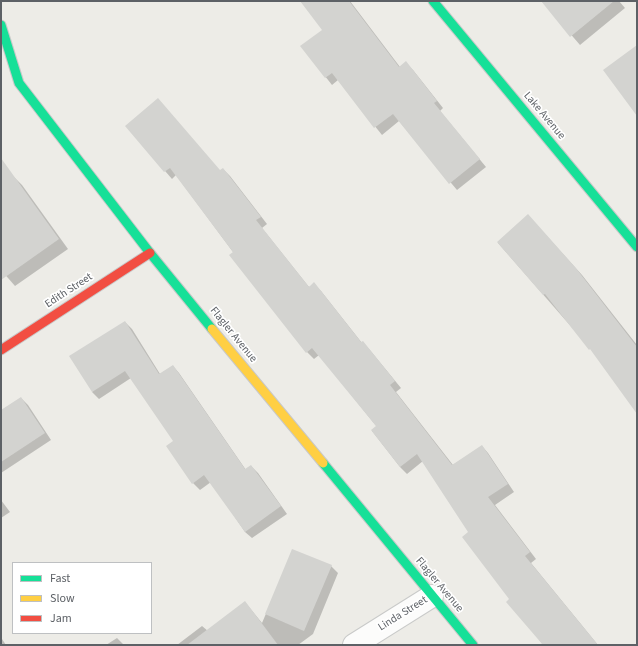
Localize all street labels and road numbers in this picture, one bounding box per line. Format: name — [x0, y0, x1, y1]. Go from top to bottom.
street label: Lake Avenue — [520, 90, 568, 142]
street label: Edith Street — [43, 271, 95, 311]
street label: Flagler Avenue — [207, 305, 259, 365]
street label: Flagler Avenue — [412, 555, 466, 615]
street label: Linda Street — [376, 594, 430, 634]

